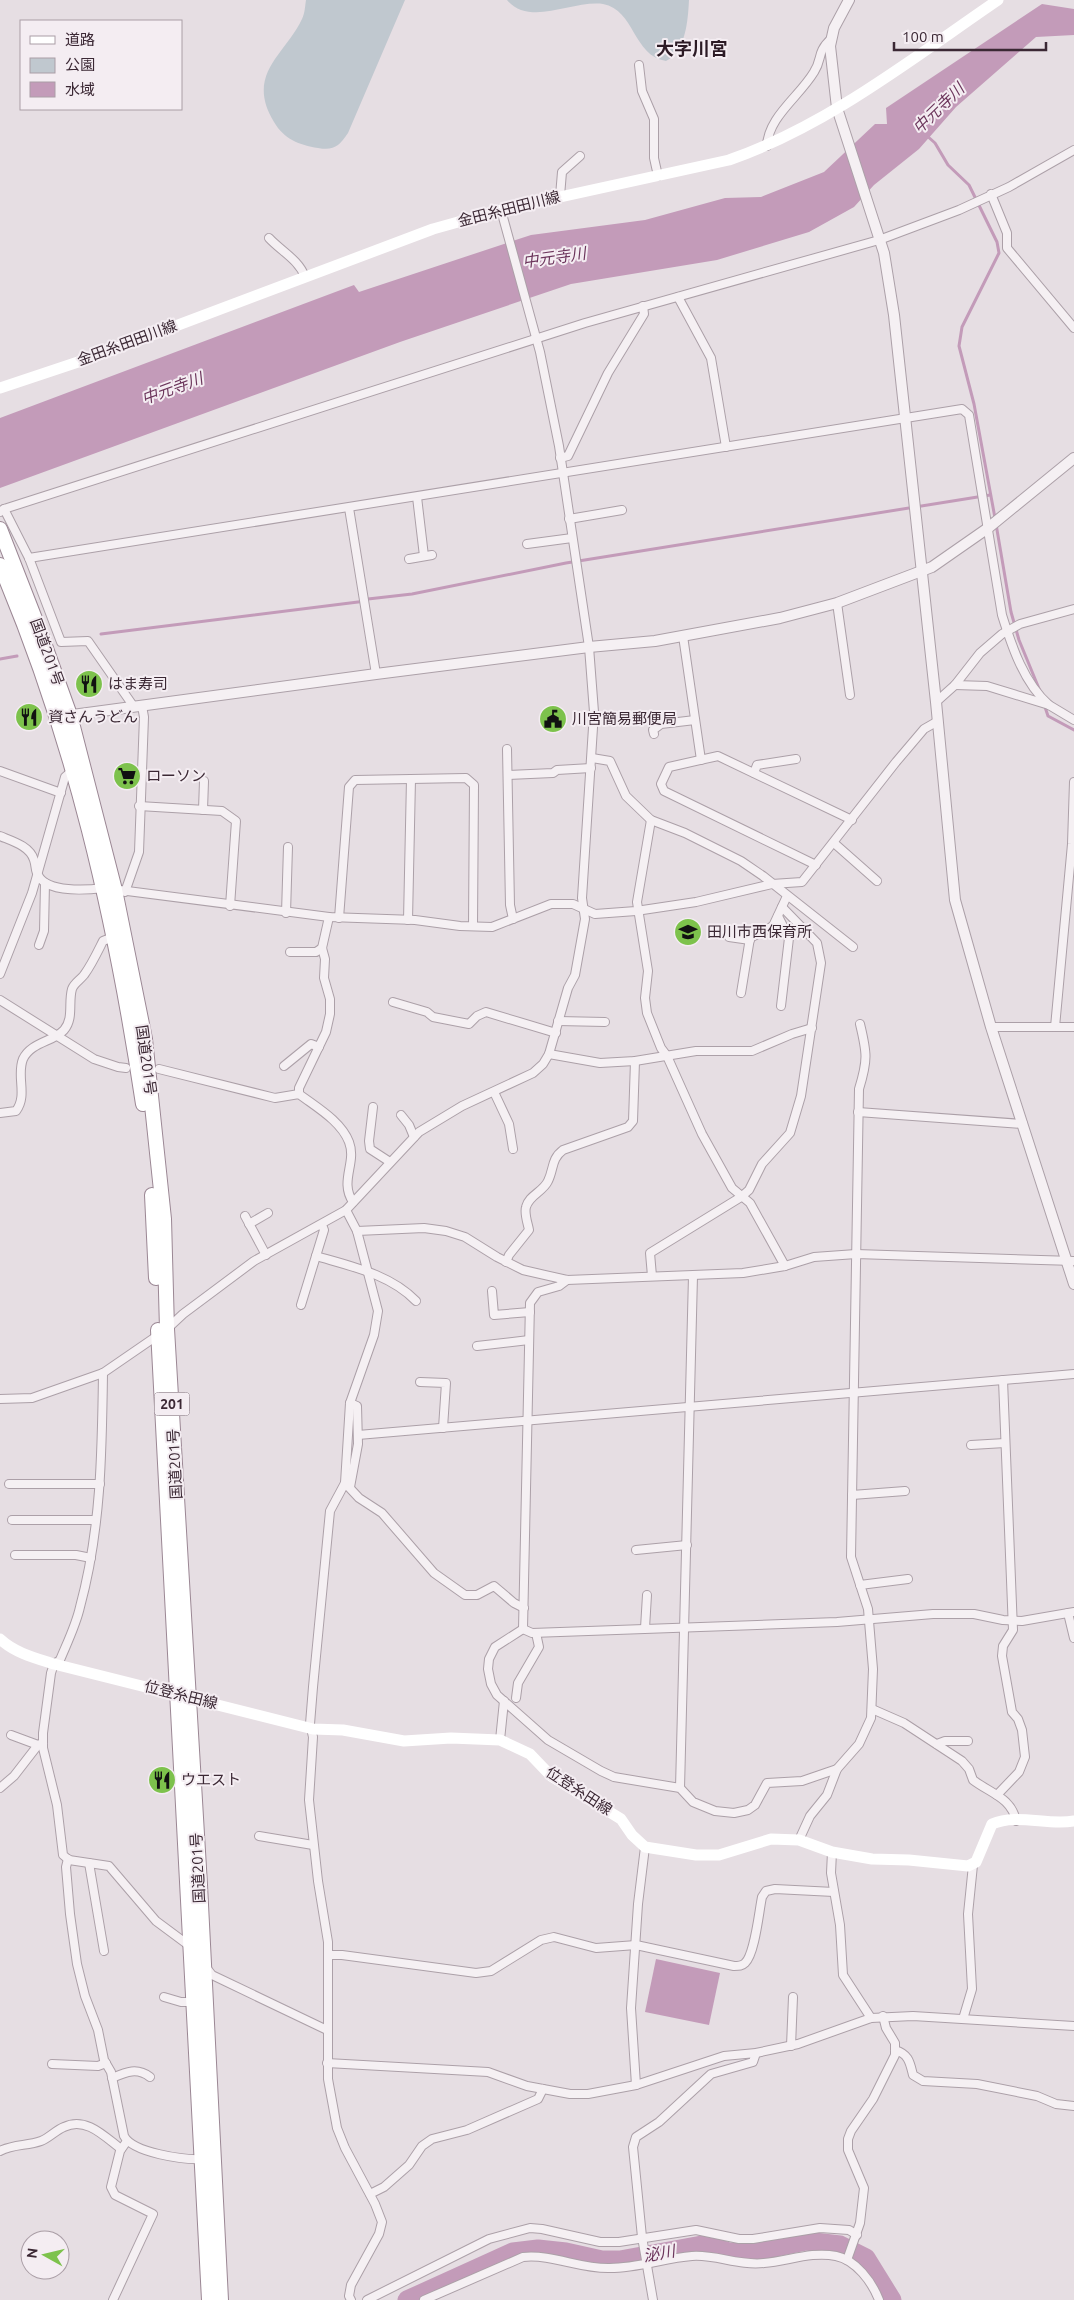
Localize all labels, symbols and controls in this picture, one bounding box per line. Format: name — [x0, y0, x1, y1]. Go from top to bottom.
legend — [20, 20, 182, 110]
scale bar — [894, 20, 1046, 52]
text: 100 m — [902, 28, 944, 45]
text: 道路 — [65, 31, 95, 48]
district label: 大字川宮 — [656, 38, 728, 58]
text: 公園 — [65, 56, 95, 73]
water label: 中元寺川 — [909, 78, 969, 137]
text: 水域 — [65, 81, 95, 98]
street label: 金田糸田田川線 — [456, 188, 562, 229]
water label: 中元寺川 — [521, 243, 589, 270]
street label: 金田糸田田川線 — [75, 317, 179, 368]
water label: 中元寺川 — [139, 368, 207, 407]
street label: 国道201号 — [27, 616, 67, 688]
restaurant icon: はま寿司 — [74, 669, 104, 699]
place label: はま寿司 — [108, 675, 168, 692]
restaurant icon: 資さんうどん — [14, 702, 44, 732]
public building icon: 川宮簡易郵便局 — [538, 704, 568, 734]
place label: 資さんうどん — [48, 708, 138, 725]
place label: 川宮簡易郵便局 — [572, 710, 677, 727]
supermarket icon: ローソン — [112, 761, 142, 791]
place label: ローソン — [146, 767, 206, 784]
school or university icon: 田川市西保育所 — [673, 917, 703, 947]
place label: 田川市西保育所 — [707, 923, 812, 940]
street label: 国道201号 — [133, 1024, 160, 1096]
road number: 201 — [154, 1392, 190, 1416]
street label: 国道201号 — [164, 1428, 185, 1500]
street label: 位登糸田線 — [143, 1677, 220, 1712]
street label: 位登糸田線 — [543, 1763, 615, 1818]
restaurant icon: ウエスト — [147, 1765, 177, 1795]
place label: ウエスト — [181, 1771, 241, 1788]
street label: 国道201号 — [187, 1832, 208, 1904]
north arrow — [20, 2230, 70, 2280]
water label: 泌川 — [642, 2241, 678, 2265]
text: N — [23, 2247, 41, 2259]

